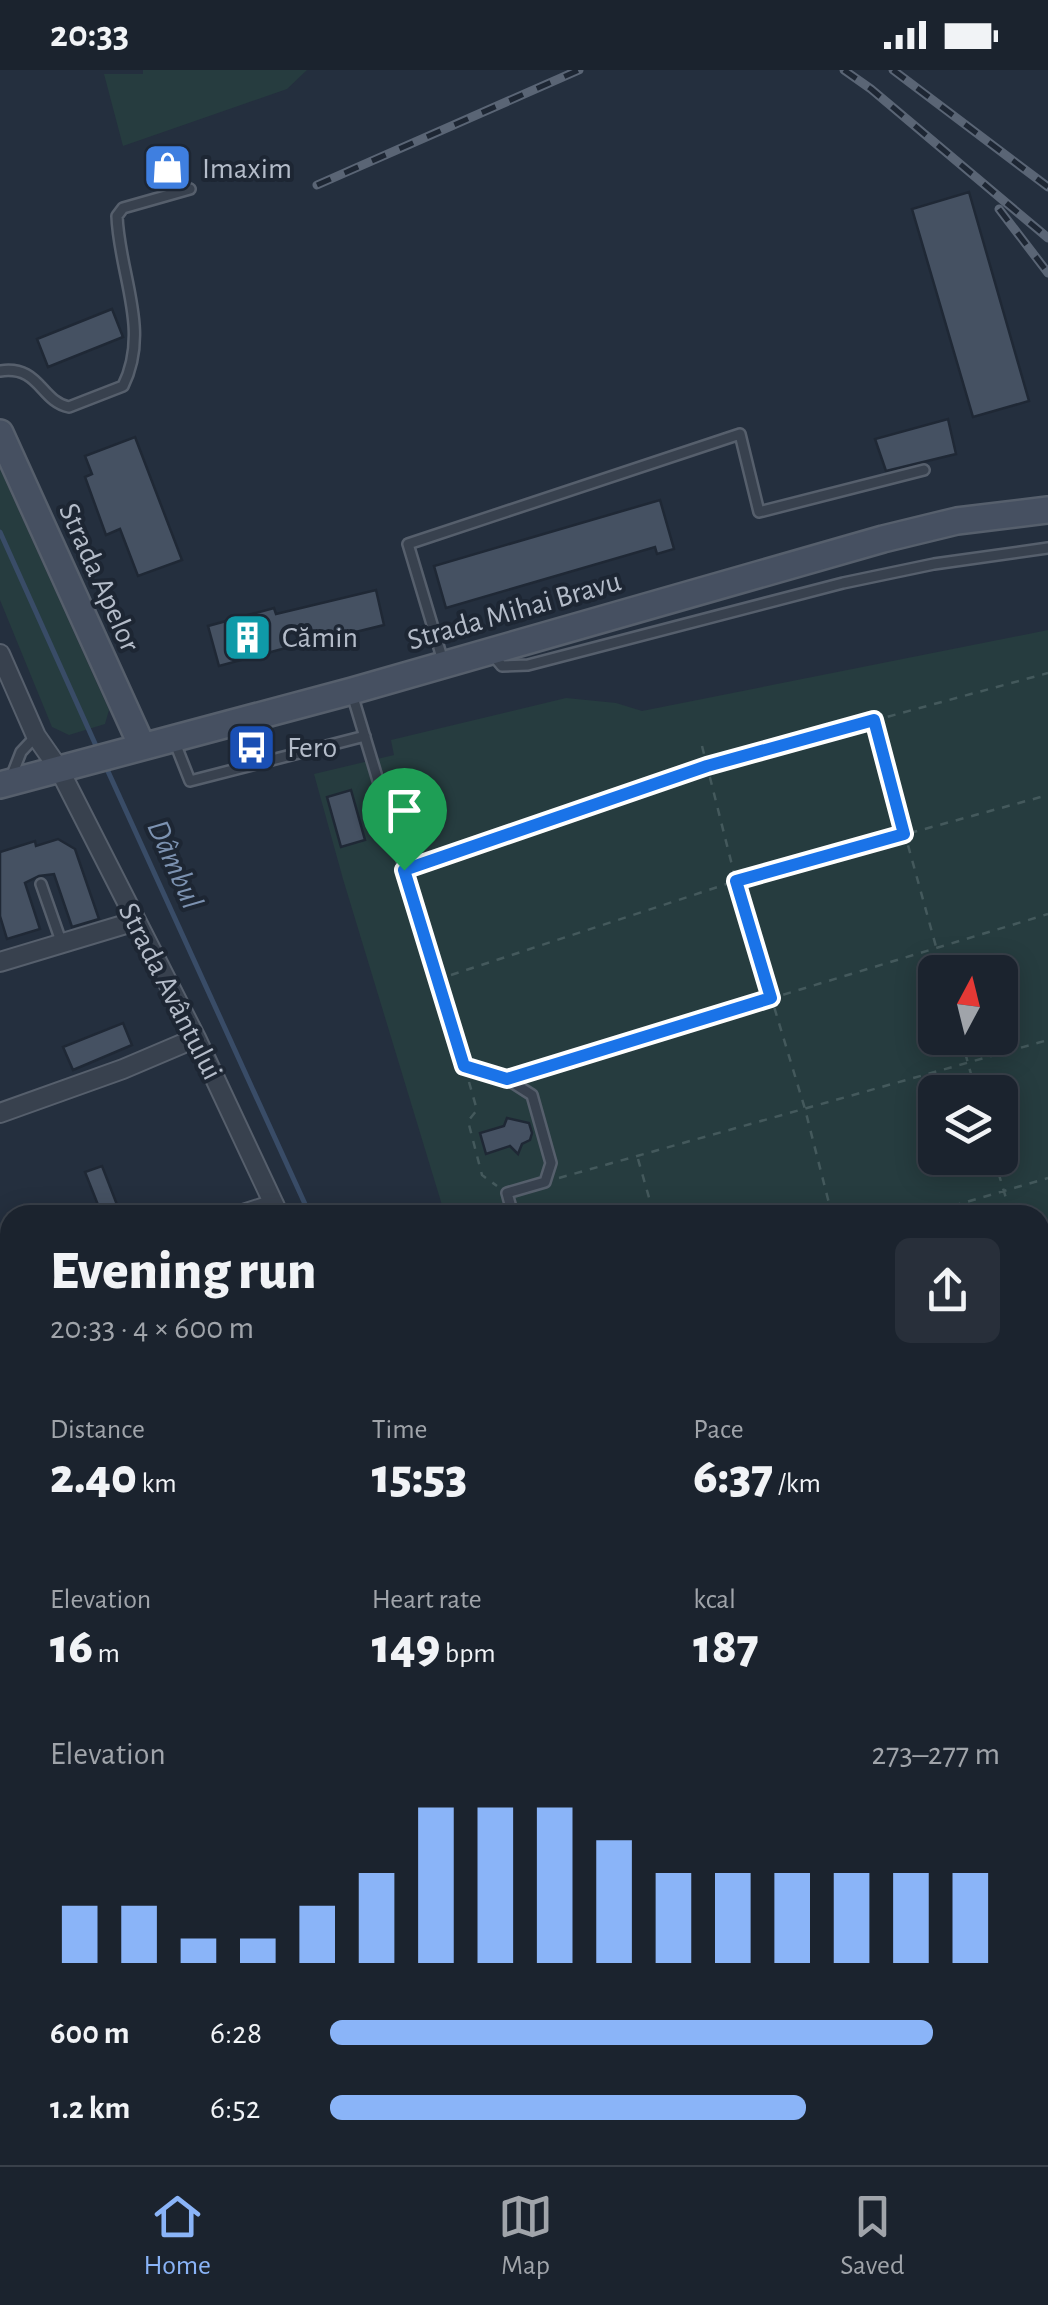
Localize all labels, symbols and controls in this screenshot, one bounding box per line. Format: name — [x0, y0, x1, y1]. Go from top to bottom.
text: 20:33 — [50, 16, 129, 54]
shop icon: Imaxim — [141, 142, 193, 194]
place label: Imaxim — [202, 154, 292, 184]
street label: Strada Apelor — [53, 499, 145, 656]
street label: Strada Mihai Bravu — [404, 566, 624, 656]
building icon: Cămin — [221, 611, 273, 663]
place label: Cămin — [282, 623, 358, 653]
bus stop icon: Fero — [226, 721, 278, 773]
place label: Fero — [287, 733, 337, 763]
pin — [362, 768, 447, 871]
icon: arrive — [377, 783, 432, 838]
water label: Dâmbul — [141, 815, 209, 914]
street label: Strada Avântului — [113, 898, 228, 1085]
north arrow — [918, 955, 1018, 1055]
map controls — [918, 955, 1018, 1175]
button: layers — [918, 1075, 1018, 1175]
button: share — [895, 1238, 1000, 1343]
text: Evening run — [50, 1244, 316, 1299]
text: 20:33 · 4 × 600 m — [50, 1312, 254, 1344]
text: Distance — [50, 1416, 145, 1444]
text: Time — [372, 1416, 427, 1444]
text: Pace — [693, 1416, 744, 1444]
text: 2.40 — [50, 1452, 137, 1502]
text: 15:53 — [372, 1452, 467, 1502]
text: 6:37 — [693, 1452, 773, 1502]
text: km — [137, 1470, 177, 1498]
text: /km — [773, 1470, 821, 1498]
text: Elevation — [50, 1586, 151, 1614]
text: Heart rate — [372, 1586, 482, 1614]
text: kcal — [693, 1586, 736, 1614]
text: 16 — [50, 1622, 93, 1672]
text: 149 — [372, 1622, 440, 1672]
text: 187 — [693, 1622, 759, 1672]
text: m — [93, 1640, 120, 1668]
text: bpm — [440, 1640, 496, 1668]
text: Elevation — [50, 1738, 166, 1770]
text: 273–277 m — [872, 1738, 1000, 1770]
text: 600 m — [50, 2017, 129, 2049]
text: 6:28 — [210, 2017, 262, 2049]
text: 1.2 km — [50, 2092, 130, 2124]
text: 6:52 — [210, 2092, 260, 2124]
tab: Home — [144, 2189, 211, 2283]
tab: Map — [498, 2189, 553, 2283]
tab: Saved — [840, 2189, 904, 2283]

